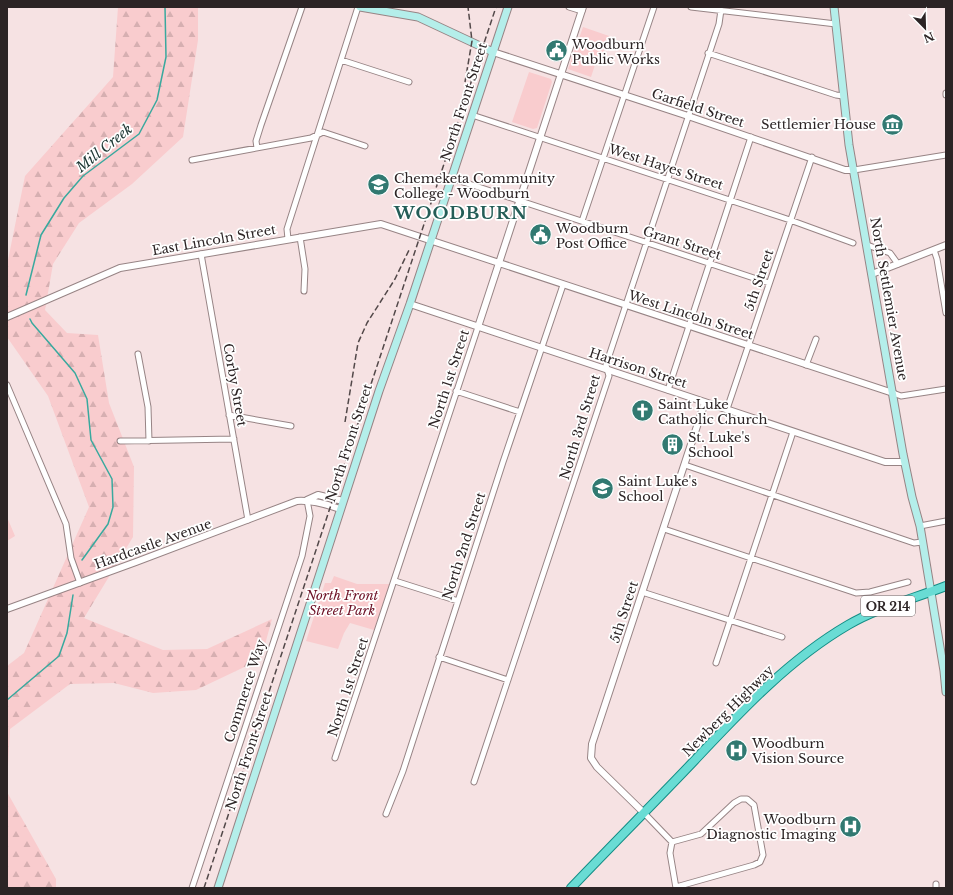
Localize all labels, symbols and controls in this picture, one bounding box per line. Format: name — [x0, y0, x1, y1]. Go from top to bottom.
north arrow — [905, 8, 945, 48]
text: N — [921, 29, 936, 46]
place label: Woodburn Public Works — [571, 36, 660, 68]
public building icon: Woodburn Public Works — [543, 38, 569, 64]
street label: North Front Street — [437, 41, 491, 163]
street label: Garfield Street — [649, 85, 747, 131]
museum icon: Settlemier House — [879, 111, 905, 137]
place label: Settlemier House — [761, 116, 876, 133]
water label: Mill Creek — [71, 120, 136, 177]
street label: West Hayes Street — [606, 140, 726, 194]
place label: Chemeketa Community College - Woodburn — [394, 170, 556, 202]
school or university icon: Chemeketa Community College - Woodburn — [365, 172, 391, 198]
district label: WOODBURN — [393, 203, 528, 224]
street label: North Settlemier Avenue — [866, 216, 912, 382]
place label: Woodburn Post Office — [555, 220, 628, 252]
street label: East Lincoln Street — [151, 221, 277, 259]
public building icon: Woodburn Post Office — [528, 222, 554, 248]
street label: Grant Street — [641, 222, 723, 264]
street label: 5th Street — [741, 247, 777, 313]
street label: West Lincoln Street — [625, 286, 756, 343]
street label: North 1st Street — [425, 327, 473, 431]
street label: Corby Street — [219, 342, 251, 428]
street label: Harrison Street — [587, 344, 689, 392]
street label: North 3rd Street — [556, 372, 604, 482]
street label: North Front Street — [322, 382, 376, 504]
place label: Saint Luke Catholic Church — [658, 396, 767, 428]
church icon: Saint Luke Catholic Church — [629, 398, 655, 424]
place label: St. Luke's School — [688, 429, 750, 461]
building icon: St. Luke's School — [659, 431, 685, 457]
place label: Saint Luke's School — [618, 473, 697, 505]
school or university icon: Saint Luke's School — [589, 475, 615, 501]
street label: North 2nd Street — [439, 490, 489, 602]
street label: Hardcastle Avenue — [92, 515, 214, 573]
street label: 5th Street — [606, 579, 642, 645]
park label: North Front Street Park — [305, 587, 379, 619]
road number: OR 214 — [861, 596, 915, 616]
street label: North 1st Street — [324, 635, 372, 739]
street label: Commerce Way — [220, 637, 270, 745]
street label: Newberg Highway — [679, 661, 778, 760]
street label: North Front Street — [222, 690, 276, 812]
place label: Woodburn Vision Source — [751, 735, 844, 767]
hospital icon: Woodburn Vision Source — [724, 737, 750, 763]
place label: Woodburn Diagnostic Imaging — [706, 811, 836, 843]
hospital icon: Woodburn Diagnostic Imaging — [838, 813, 864, 839]

